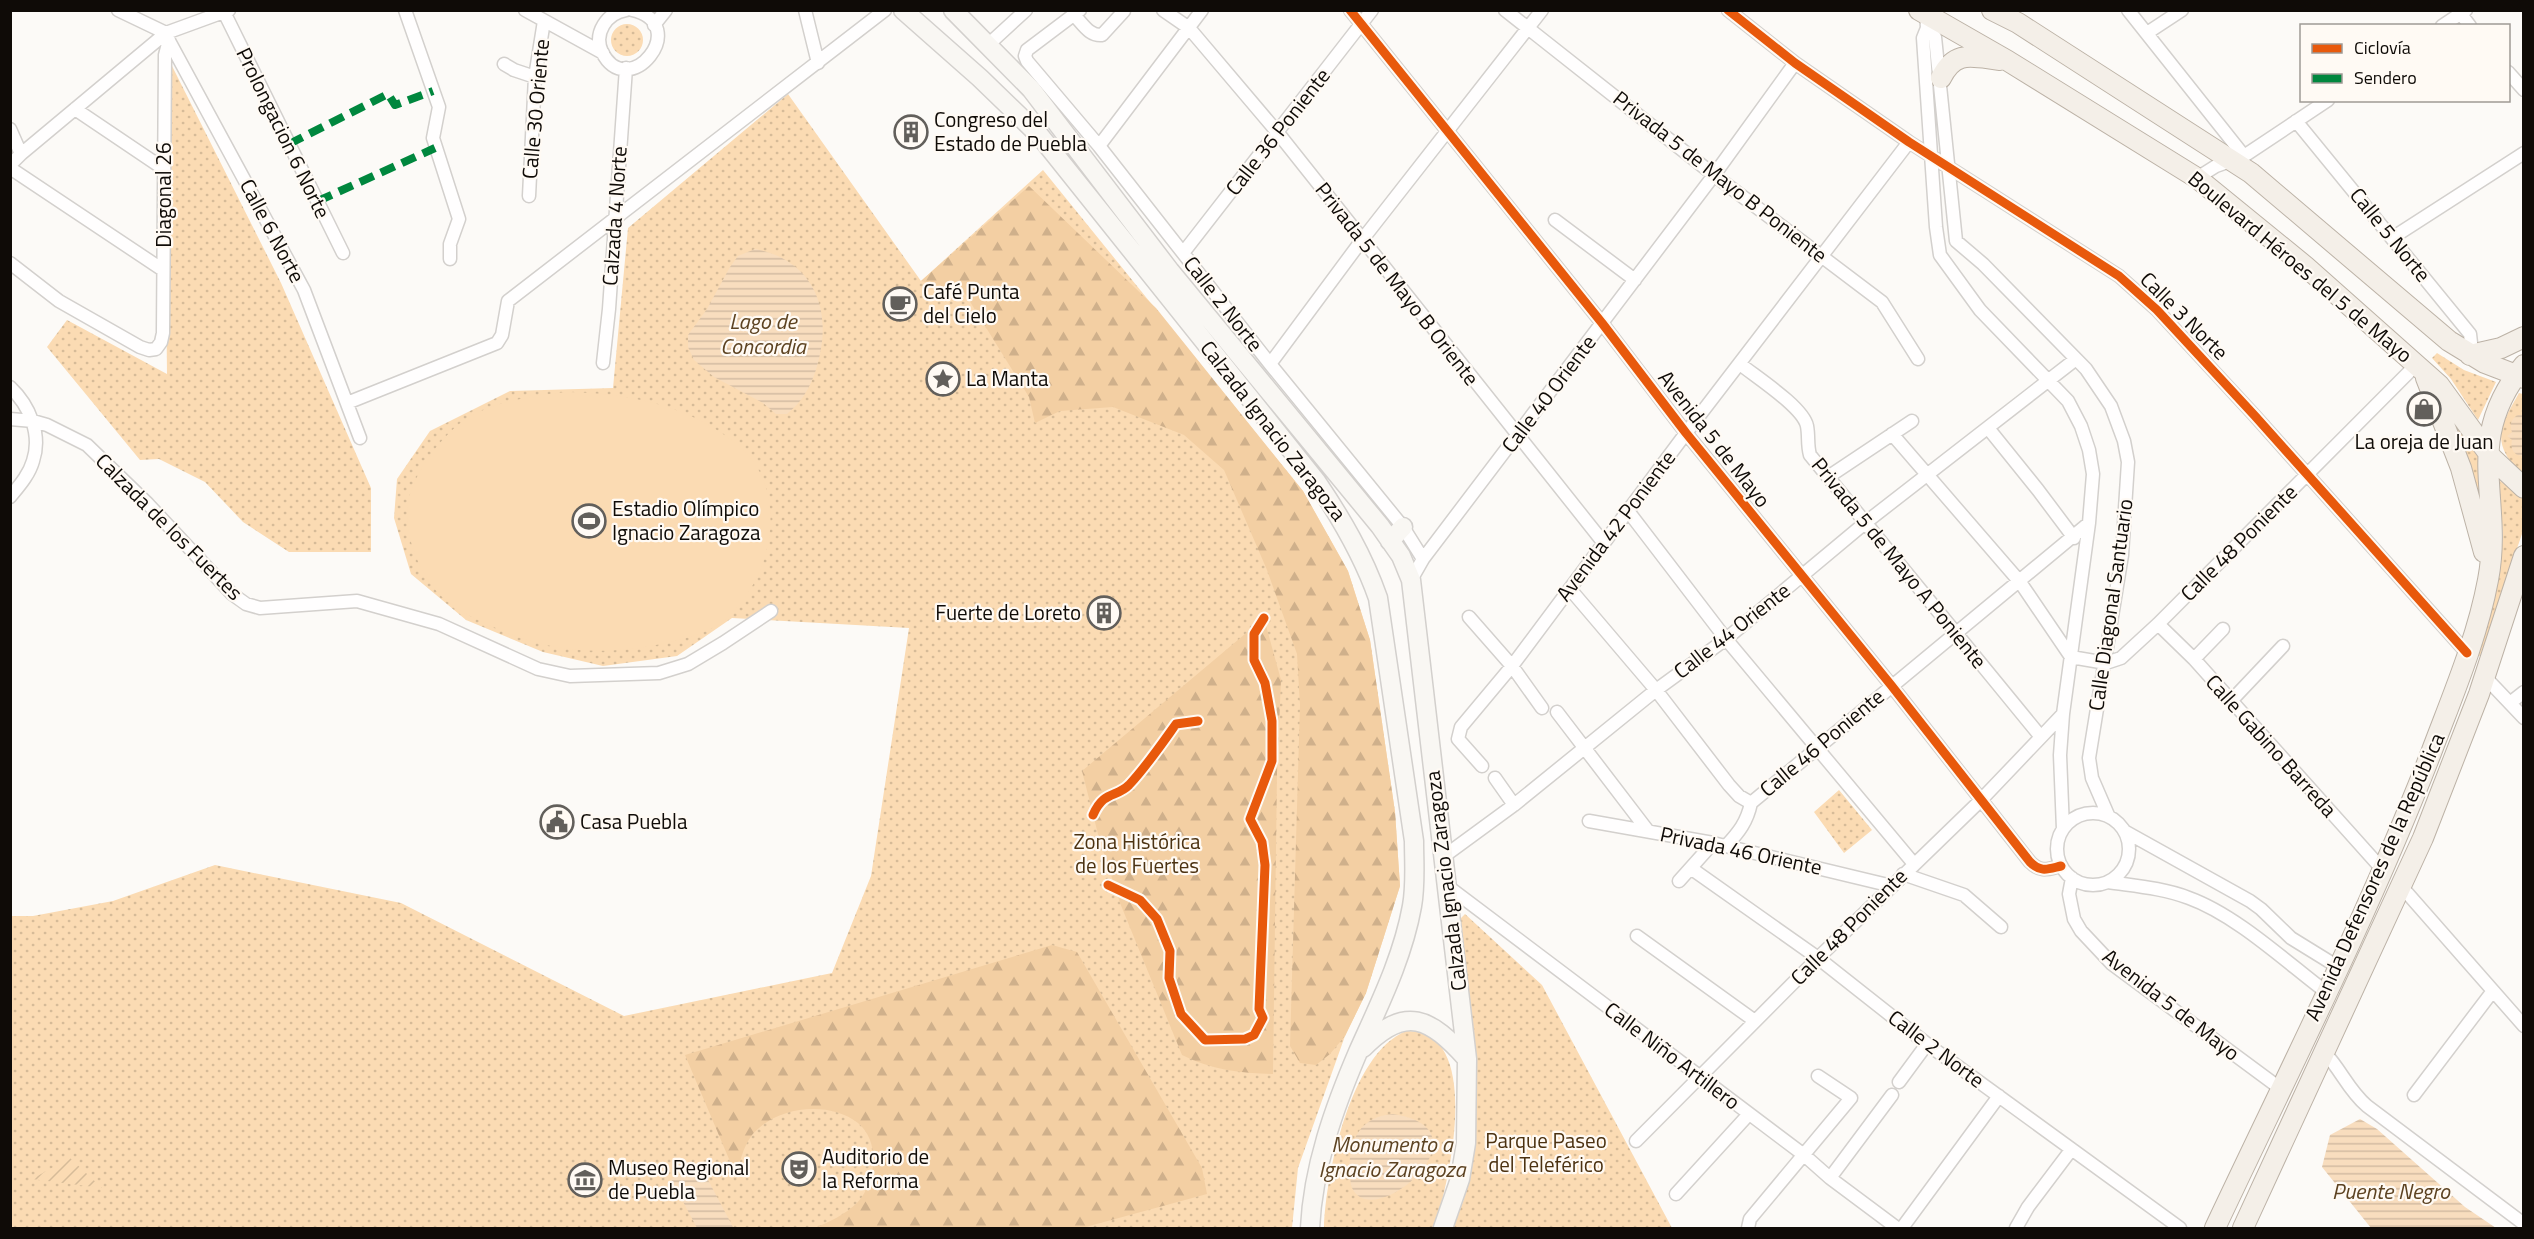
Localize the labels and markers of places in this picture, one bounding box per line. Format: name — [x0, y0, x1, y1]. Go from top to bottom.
place label: Congreso del Estado de Puebla — [934, 103, 1088, 159]
building icon: Congreso del Estado de Puebla — [893, 114, 929, 150]
place label: Café Punta del Cielo — [923, 275, 1020, 331]
cafe icon: Café Punta del Cielo — [882, 286, 918, 322]
place icon: La Manta — [925, 361, 961, 397]
place label: La Manta — [966, 362, 1049, 394]
shop icon: La oreja de Juan — [2406, 391, 2442, 427]
place label: La oreja de Juan — [2354, 425, 2494, 457]
place label: Estadio Olímpico Ignacio Zaragoza — [612, 492, 761, 548]
sports icon: Estadio Olímpico Ignacio Zaragoza — [571, 503, 607, 539]
building icon: Fuerte de Loreto — [1086, 595, 1122, 631]
place label: Fuerte de Loreto — [935, 596, 1081, 628]
public building icon: Casa Puebla — [539, 804, 575, 840]
place label: Casa Puebla — [580, 805, 688, 837]
place label: Auditorio de la Reforma — [822, 1140, 929, 1196]
place label: Museo Regional de Puebla — [608, 1151, 749, 1207]
theatre icon: Auditorio de la Reforma — [781, 1151, 817, 1187]
museum icon: Museo Regional de Puebla — [567, 1162, 603, 1198]

